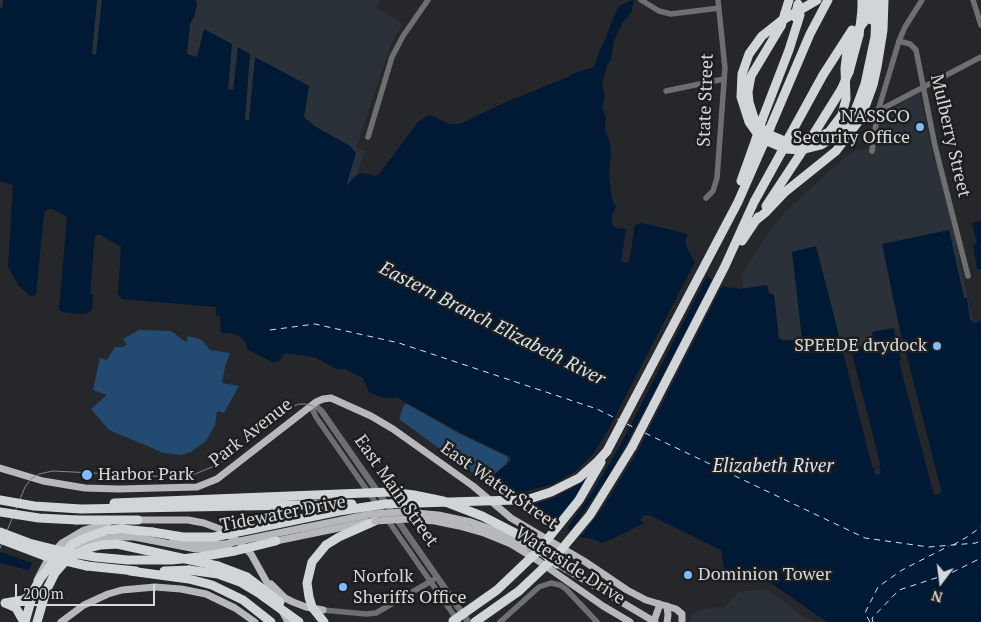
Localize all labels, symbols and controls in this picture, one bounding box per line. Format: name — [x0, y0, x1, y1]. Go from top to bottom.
street label: State Street — [694, 53, 718, 147]
street label: Mulberry Street — [925, 72, 975, 200]
place label: NASSCO Security Office — [793, 106, 910, 148]
marker: NASSCO Security Office — [914, 121, 926, 133]
water label: Eastern Branch Elizabeth River — [375, 257, 609, 391]
place label: SPEEDE drydock — [794, 335, 927, 357]
marker: SPEEDE drydock — [931, 340, 943, 352]
street label: Park Avenue — [205, 394, 297, 472]
street label: East Main Street — [349, 431, 443, 551]
street label: East Water Street — [436, 438, 562, 534]
water label: Elizabeth River — [712, 456, 834, 478]
place label: Harbor Park — [98, 464, 194, 486]
marker: Harbor Park — [80, 468, 94, 482]
street label: Tidewater Drive — [218, 491, 348, 537]
street label: Waterside Drive — [511, 522, 629, 610]
north arrow — [916, 557, 966, 607]
place label: Dominion Tower — [698, 564, 831, 586]
place label: Norfolk Sheriffs Office — [353, 566, 466, 608]
marker: Dominion Tower — [682, 569, 694, 581]
scale bar — [18, 574, 158, 606]
marker: Norfolk Sheriffs Office — [337, 581, 349, 593]
text: 200 m — [23, 583, 64, 603]
text: N — [929, 586, 945, 608]

